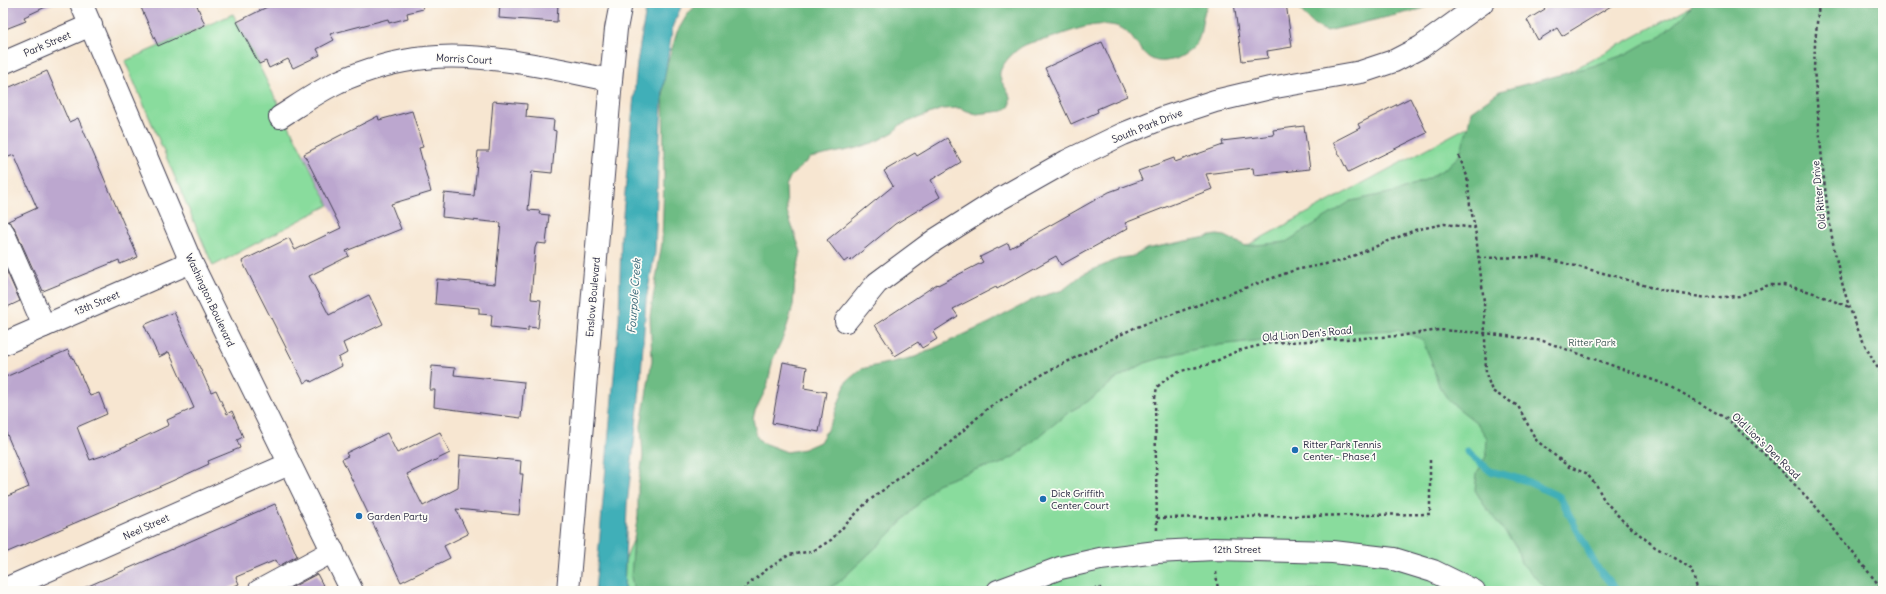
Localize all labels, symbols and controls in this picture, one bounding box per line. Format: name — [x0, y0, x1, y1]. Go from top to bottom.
street label: Park Street — [22, 28, 73, 60]
street label: Morris Court — [436, 51, 493, 67]
street label: South Park Drive — [1110, 106, 1184, 146]
street label: Old Ritter Drive — [1809, 160, 1829, 230]
street label: Washington Boulevard — [183, 251, 237, 349]
street label: Enslow Boulevard — [583, 256, 603, 338]
water label: Fourpole Creek — [624, 257, 644, 334]
street label: 13th Street — [72, 287, 122, 318]
street label: Old Lion Den's Road — [1262, 324, 1353, 344]
park label: Ritter Park — [1568, 336, 1616, 349]
street label: Old Lion's Den Road — [1729, 410, 1803, 482]
place label: Ritter Park Tennis Center - Phase 1 — [1303, 438, 1382, 463]
marker: Ritter Park Tennis Center - Phase 1 — [1290, 445, 1300, 455]
place label: Dick Griffith Center Court — [1051, 487, 1110, 512]
marker: Dick Griffith Center Court — [1038, 494, 1048, 504]
place label: Garden Party — [367, 510, 428, 523]
street label: Neel Street — [121, 511, 172, 543]
marker: Garden Party — [354, 511, 364, 521]
street label: 12th Street — [1213, 543, 1261, 556]

